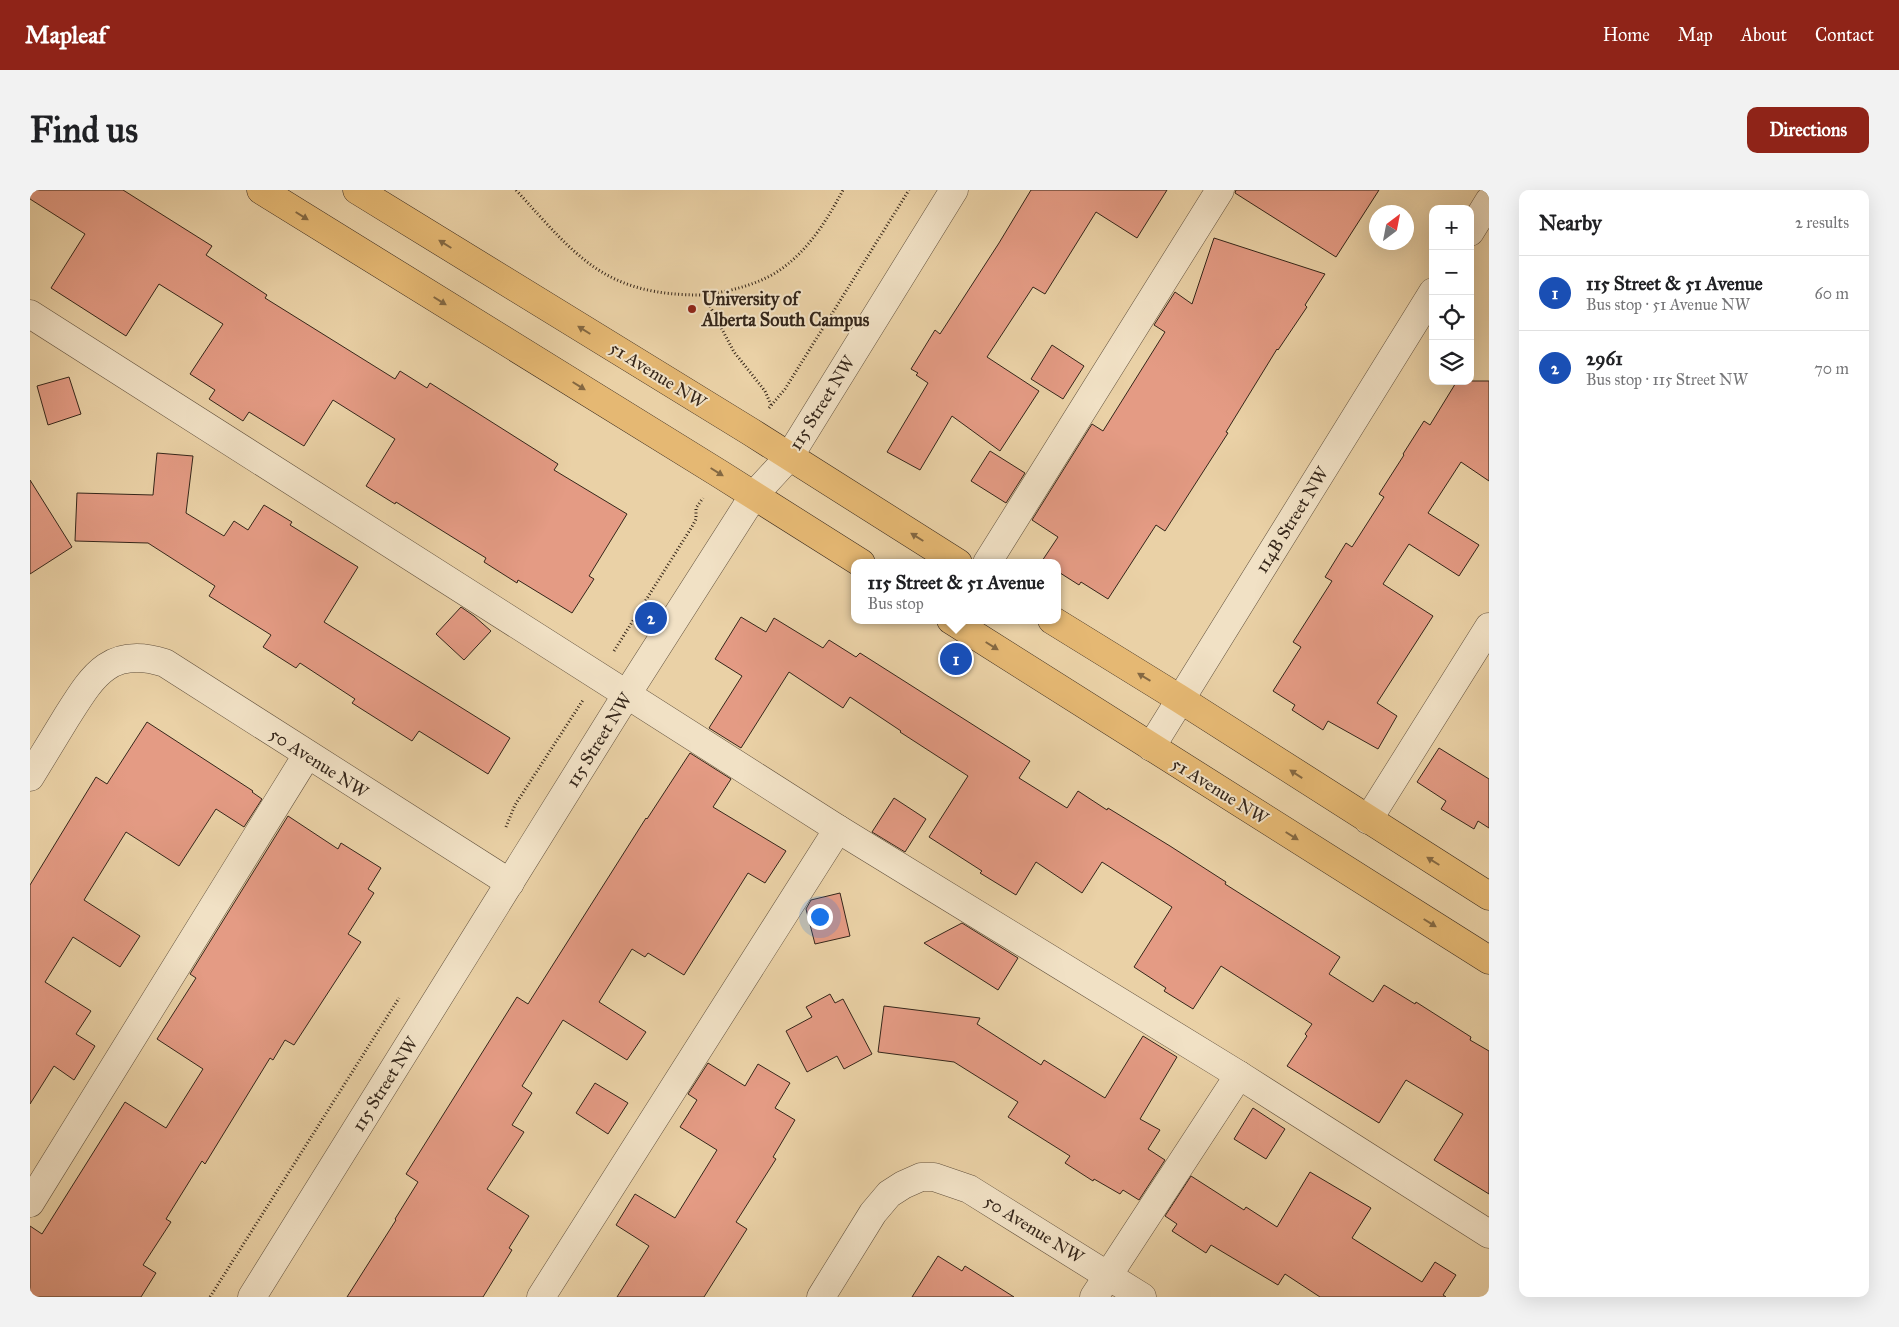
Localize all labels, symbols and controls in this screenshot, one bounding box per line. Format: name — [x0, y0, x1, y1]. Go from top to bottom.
text: Mapleaf — [25, 20, 106, 50]
text: Home — [1603, 24, 1650, 46]
text: Map — [1678, 24, 1713, 46]
text: About — [1741, 24, 1787, 46]
text: Contact — [1815, 24, 1874, 46]
button: Directions — [1747, 107, 1869, 153]
text: Find us — [30, 109, 138, 152]
north arrow — [1369, 205, 1414, 250]
map controls — [1429, 205, 1474, 385]
button: + — [1429, 205, 1474, 250]
text: Nearby — [1539, 210, 1602, 236]
one-way arrow — [295, 211, 309, 220]
text: 2 results — [1795, 213, 1849, 232]
one-way arrow — [439, 240, 452, 249]
button: − — [1429, 250, 1474, 295]
text: 115 Street & 51 Avenue — [1586, 272, 1763, 295]
text: 1 — [1552, 284, 1558, 303]
text: 60 m — [1815, 284, 1849, 303]
place label: University of Alberta South Campus — [701, 288, 870, 332]
button: locate — [1429, 295, 1474, 340]
text: Bus stop · 51 Avenue NW — [1586, 295, 1750, 314]
one-way arrow — [434, 296, 447, 306]
marker: University of Alberta South Campus — [686, 303, 698, 315]
one-way arrow — [577, 325, 590, 334]
street label: 51 Avenue NW — [606, 337, 711, 414]
button: layers — [1429, 340, 1474, 385]
text: 2961 — [1586, 347, 1623, 370]
street label: 115 Street NW — [784, 351, 860, 454]
text: 2 — [1551, 359, 1559, 378]
text: 70 m — [1814, 359, 1849, 378]
text: Bus stop · 115 Street NW — [1586, 370, 1748, 389]
one-way arrow — [572, 382, 585, 391]
street label: 114B Street NW — [1251, 462, 1334, 577]
one-way arrow — [710, 467, 723, 476]
one-way arrow — [910, 532, 923, 542]
popup — [851, 559, 1061, 624]
text: 115 Street & 51 Avenue — [868, 571, 1044, 594]
text: Bus stop — [868, 594, 924, 613]
pin: 2 — [635, 599, 667, 637]
pin: 1 — [940, 640, 972, 678]
one-way arrow — [986, 642, 999, 651]
one-way arrow — [1138, 672, 1151, 681]
street label: 115 Street NW — [561, 688, 637, 791]
street label: 50 Avenue NW — [266, 723, 373, 803]
street label: 51 Avenue NW — [1168, 753, 1273, 830]
one-way arrow — [1289, 769, 1303, 778]
one-way arrow — [1286, 831, 1299, 841]
one-way arrow — [1426, 856, 1440, 866]
your location — [807, 904, 833, 930]
one-way arrow — [1423, 918, 1437, 927]
street label: 115 Street NW — [347, 1032, 423, 1135]
street label: 50 Avenue NW — [980, 1190, 1089, 1269]

